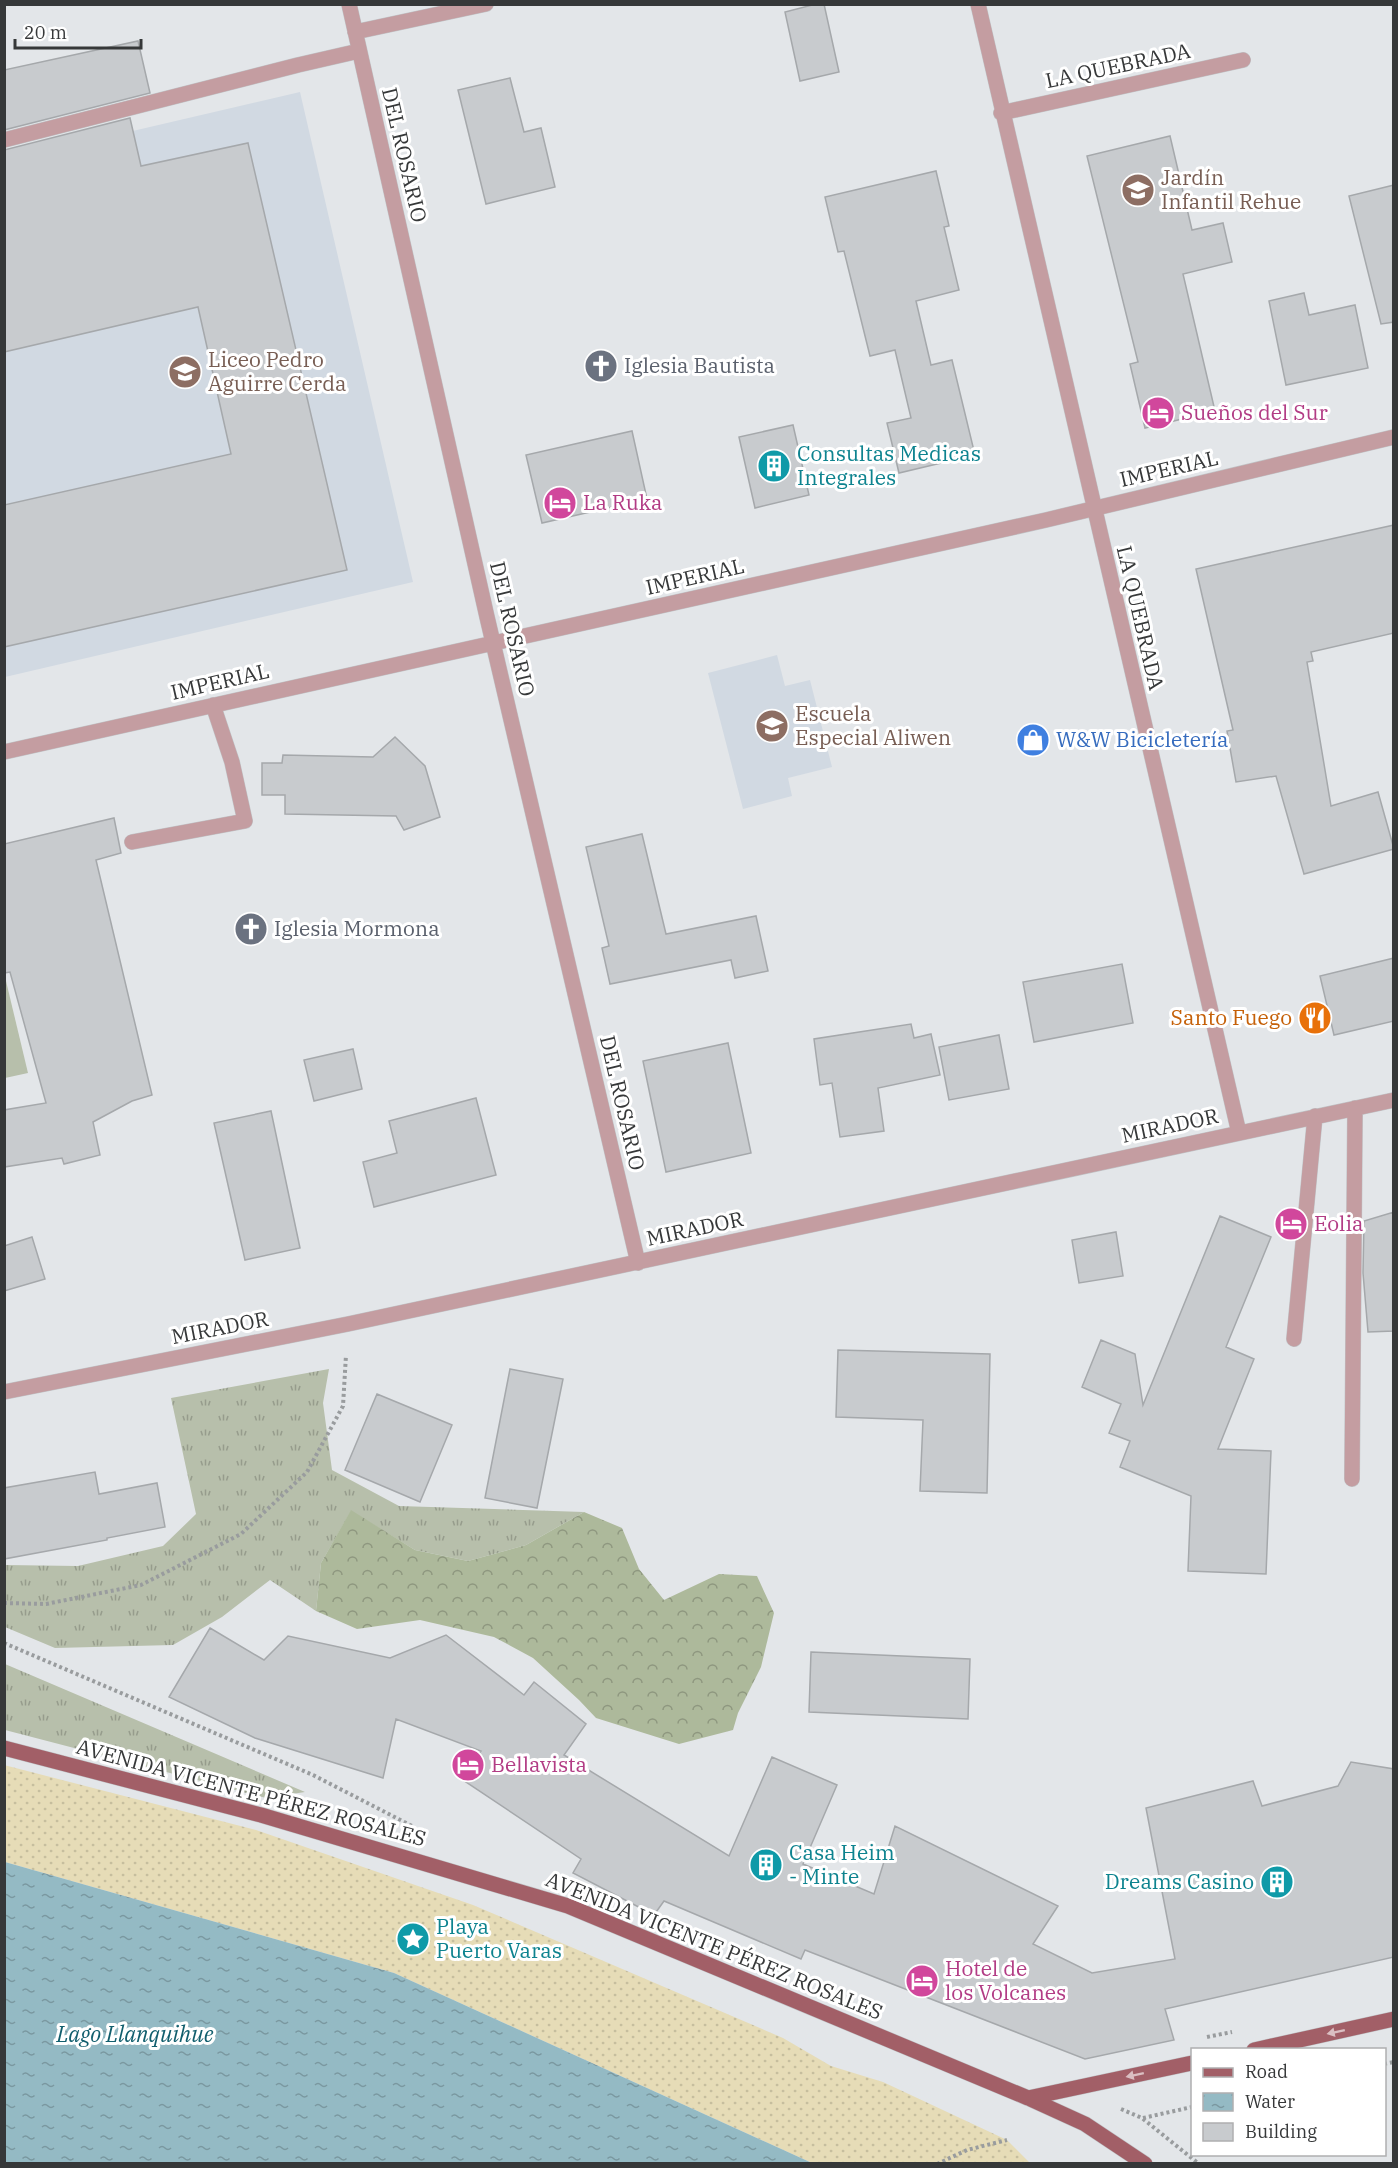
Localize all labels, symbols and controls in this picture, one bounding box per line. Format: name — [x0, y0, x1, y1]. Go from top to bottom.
scale bar — [15, 12, 141, 50]
text: 20 m — [24, 21, 67, 44]
street label: LA QUEBRADA — [1043, 36, 1193, 94]
street label: DEL ROSARIO — [376, 85, 434, 225]
place label: Jardín Infantil Rehue — [1161, 163, 1301, 215]
school or university icon: Jardín Infantil Rehue — [1120, 172, 1156, 208]
place label: Liceo Pedro Aguirre Cerda — [208, 345, 346, 397]
church icon: Iglesia Bautista — [583, 348, 619, 384]
place label: Iglesia Bautista — [624, 351, 775, 379]
school or university icon: Liceo Pedro Aguirre Cerda — [167, 354, 203, 390]
hotel icon: Sueños del Sur — [1140, 395, 1176, 431]
place label: Sueños del Sur — [1181, 398, 1329, 426]
place label: Consultas Medicas Integrales — [797, 439, 981, 491]
street label: IMPERIAL — [1117, 443, 1221, 493]
building icon: Consultas Medicas Integrales — [756, 448, 792, 484]
hotel icon: La Ruka — [542, 485, 578, 521]
place label: La Ruka — [583, 488, 663, 516]
street label: LA QUEBRADA — [1111, 543, 1171, 693]
street label: IMPERIAL — [643, 551, 747, 601]
street label: DEL ROSARIO — [484, 559, 542, 699]
street label: IMPERIAL — [168, 656, 272, 706]
place label: Escuela Especial Aliwen — [795, 699, 951, 751]
school or university icon: Escuela Especial Aliwen — [754, 708, 790, 744]
shop icon: W&W Bicicletería — [1015, 722, 1051, 758]
place label: W&W Bicicletería — [1056, 725, 1228, 753]
church icon: Iglesia Mormona — [233, 911, 269, 947]
place label: Iglesia Mormona — [274, 914, 440, 942]
restaurant icon: Santo Fuego — [1297, 1000, 1333, 1036]
place label: Santo Fuego — [1171, 1003, 1292, 1031]
street label: DEL ROSARIO — [594, 1033, 652, 1173]
street label: MIRADOR — [1119, 1101, 1221, 1149]
street label: MIRADOR — [644, 1204, 746, 1252]
hotel icon: Eolia — [1273, 1206, 1309, 1242]
place label: Eolia — [1314, 1209, 1363, 1237]
street label: MIRADOR — [169, 1304, 271, 1350]
street label: AVENIDA VICENTE PÉREZ ROSALES — [73, 1732, 429, 1852]
hotel icon: Bellavista — [450, 1747, 486, 1783]
place label: Bellavista — [491, 1750, 587, 1778]
place label: Casa Heim - Minte — [789, 1838, 895, 1890]
building icon: Casa Heim - Minte — [748, 1847, 784, 1883]
building icon: Dreams Casino — [1259, 1864, 1295, 1900]
street label: AVENIDA VICENTE PÉREZ ROSALES — [542, 1865, 887, 2026]
place label: Dreams Casino — [1105, 1867, 1254, 1895]
place label: Playa Puerto Varas — [436, 1912, 562, 1964]
place icon: Playa Puerto Varas — [395, 1921, 431, 1957]
place label: Hotel de los Volcanes — [945, 1954, 1066, 2006]
hotel icon: Hotel de los Volcanes — [904, 1963, 940, 1999]
water label: Lago Llanquihue — [56, 2019, 214, 2048]
one-way arrow — [1327, 2027, 1346, 2037]
legend — [1191, 2048, 1386, 2156]
text: Road — [1245, 2060, 1288, 2083]
one-way arrow — [1126, 2071, 1145, 2080]
text: Water — [1245, 2090, 1295, 2113]
text: Building — [1245, 2120, 1317, 2143]

